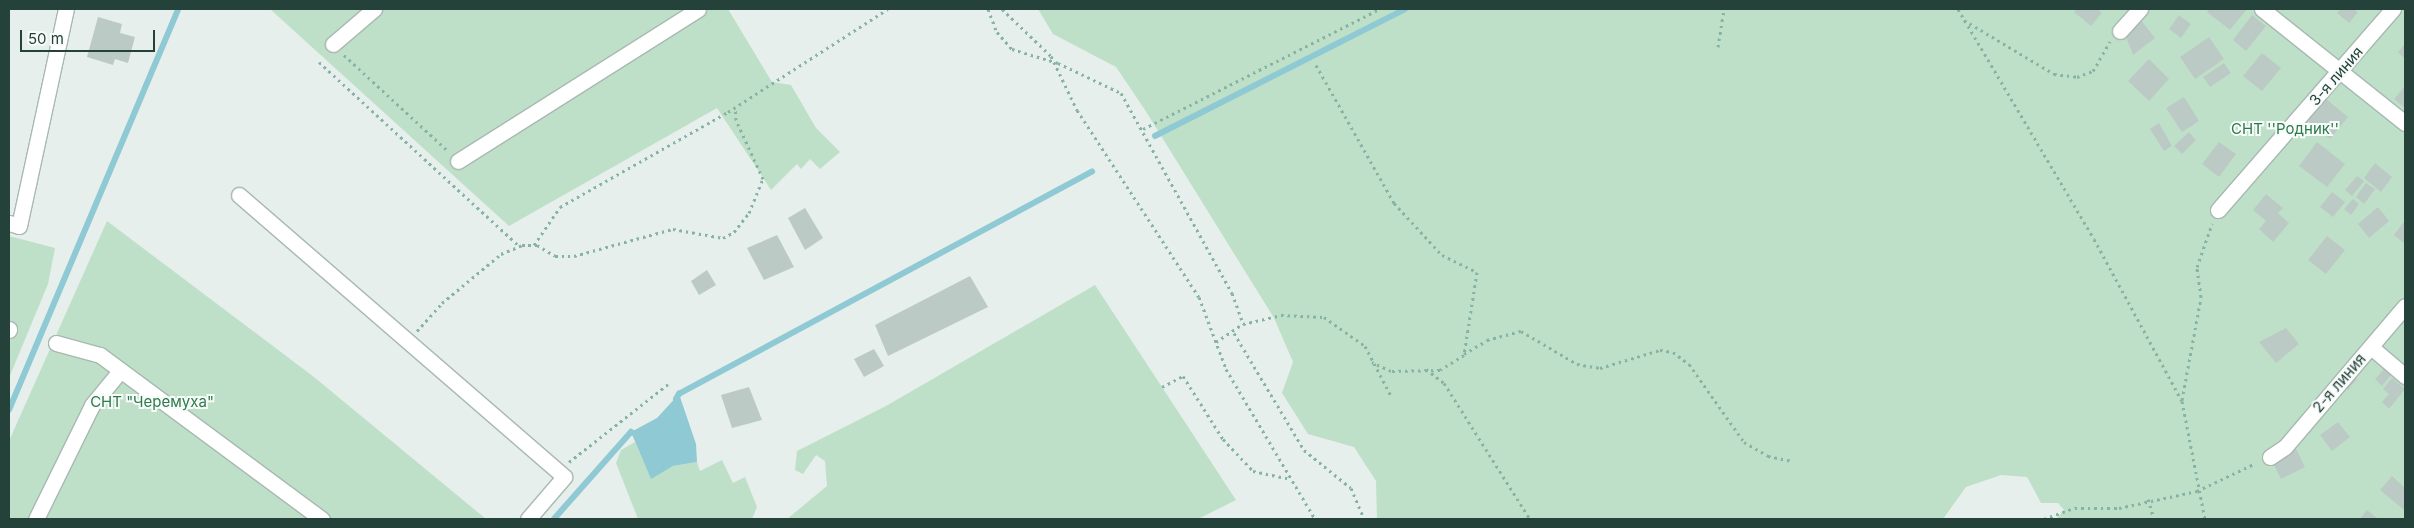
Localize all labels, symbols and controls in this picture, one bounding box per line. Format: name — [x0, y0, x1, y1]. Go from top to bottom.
scale bar — [22, 20, 158, 52]
text: 50 m — [28, 29, 64, 48]
street label: 3-я линия — [2306, 43, 2366, 109]
park label: СНТ ''Родник'' — [2231, 120, 2339, 138]
street label: 2-я линия — [2309, 350, 2369, 416]
park label: СНТ "Черемуха" — [90, 393, 214, 411]

